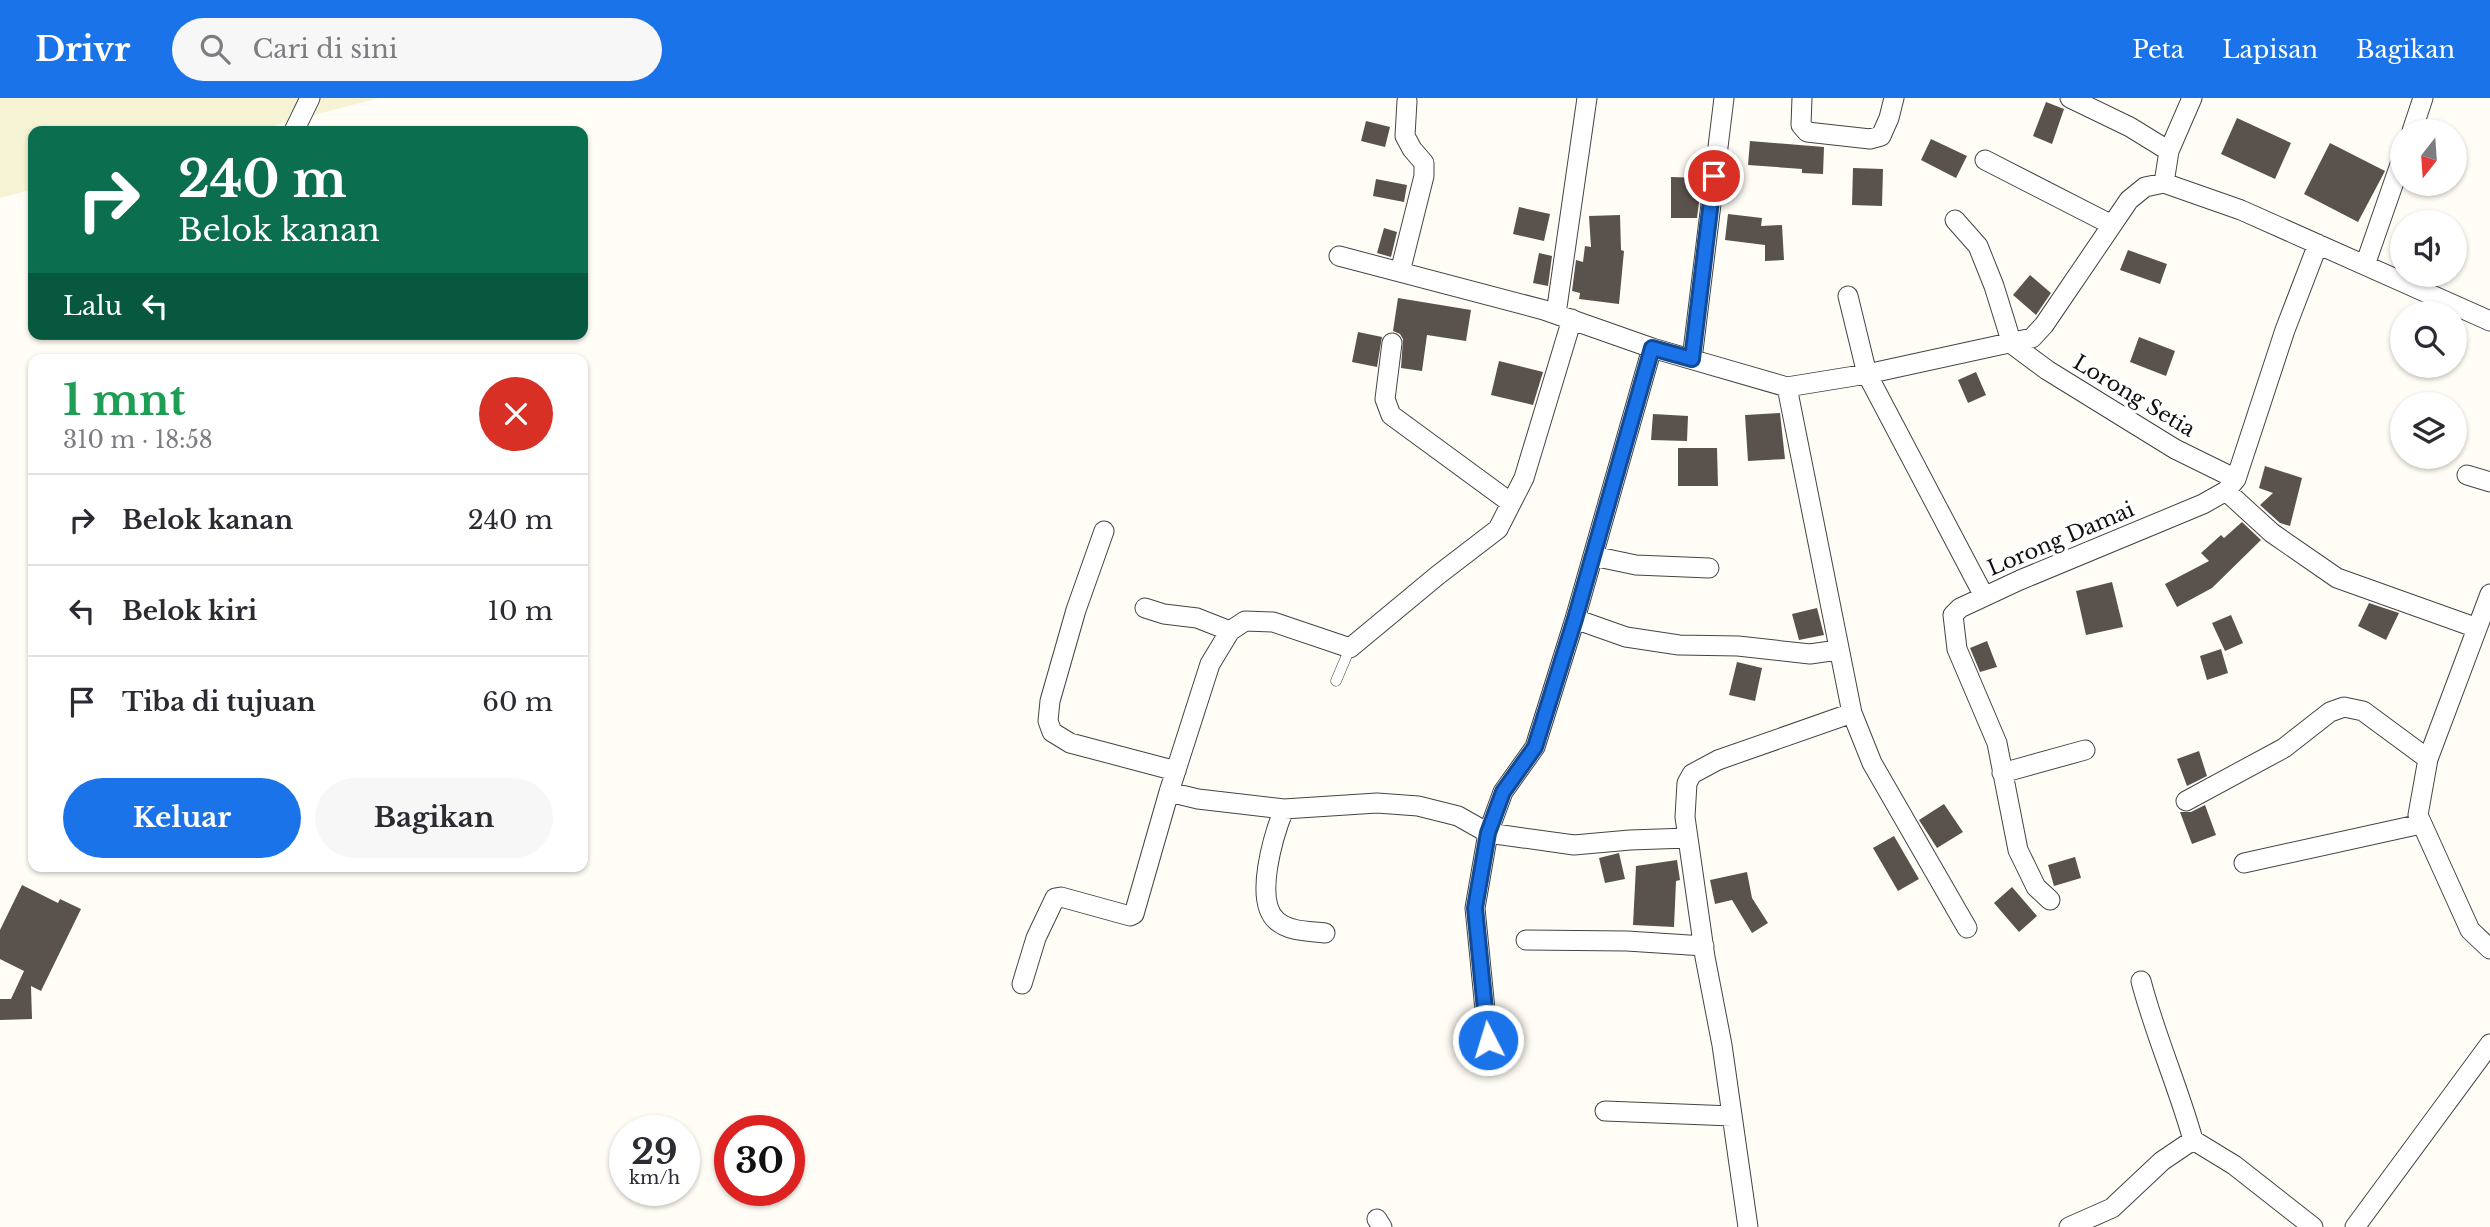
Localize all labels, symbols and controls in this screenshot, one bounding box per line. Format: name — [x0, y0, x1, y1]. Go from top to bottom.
search box — [172, 18, 662, 81]
text: Drivr — [35, 29, 130, 70]
icon: search — [196, 30, 234, 68]
text: Cari di sini — [252, 33, 398, 65]
text: Peta — [2132, 35, 2184, 64]
text: Lapisan — [2222, 35, 2318, 64]
text: Bagikan — [2356, 35, 2455, 64]
north arrow — [2390, 119, 2468, 196]
map controls — [2390, 119, 2467, 469]
pin — [1684, 146, 1744, 206]
text: 240 m — [178, 149, 347, 210]
icon: right — [63, 154, 154, 245]
icon: arrive — [1695, 157, 1733, 195]
text: Belok kanan — [178, 210, 380, 250]
button: sound — [2390, 210, 2467, 287]
icon: left — [136, 287, 174, 325]
text: Lalu — [63, 290, 122, 322]
button: search — [2390, 301, 2467, 378]
street label: Lorong Setia — [2068, 349, 2200, 443]
text: 1 mnt — [63, 374, 186, 426]
button: close — [479, 377, 553, 451]
button: layers — [2390, 392, 2467, 469]
text: 310 m · 18:58 — [63, 426, 213, 454]
street label: Lorong Damai — [1984, 496, 2138, 582]
icon: right — [63, 501, 101, 539]
text: Belok kanan — [122, 504, 293, 536]
text: 240 m — [468, 504, 553, 536]
icon: left — [63, 592, 101, 630]
text: Belok kiri — [122, 595, 257, 627]
text: 10 m — [487, 595, 553, 627]
icon: arrive — [63, 683, 101, 721]
text: Tiba di tujuan — [122, 686, 316, 718]
text: 60 m — [482, 686, 553, 718]
button: Keluar — [63, 778, 301, 858]
button: Bagikan — [315, 778, 553, 858]
position arrow — [1451, 1003, 1525, 1077]
speed limit sign: 30 — [714, 1115, 805, 1206]
text: 29 — [631, 1130, 678, 1173]
text: km/h — [629, 1167, 680, 1189]

